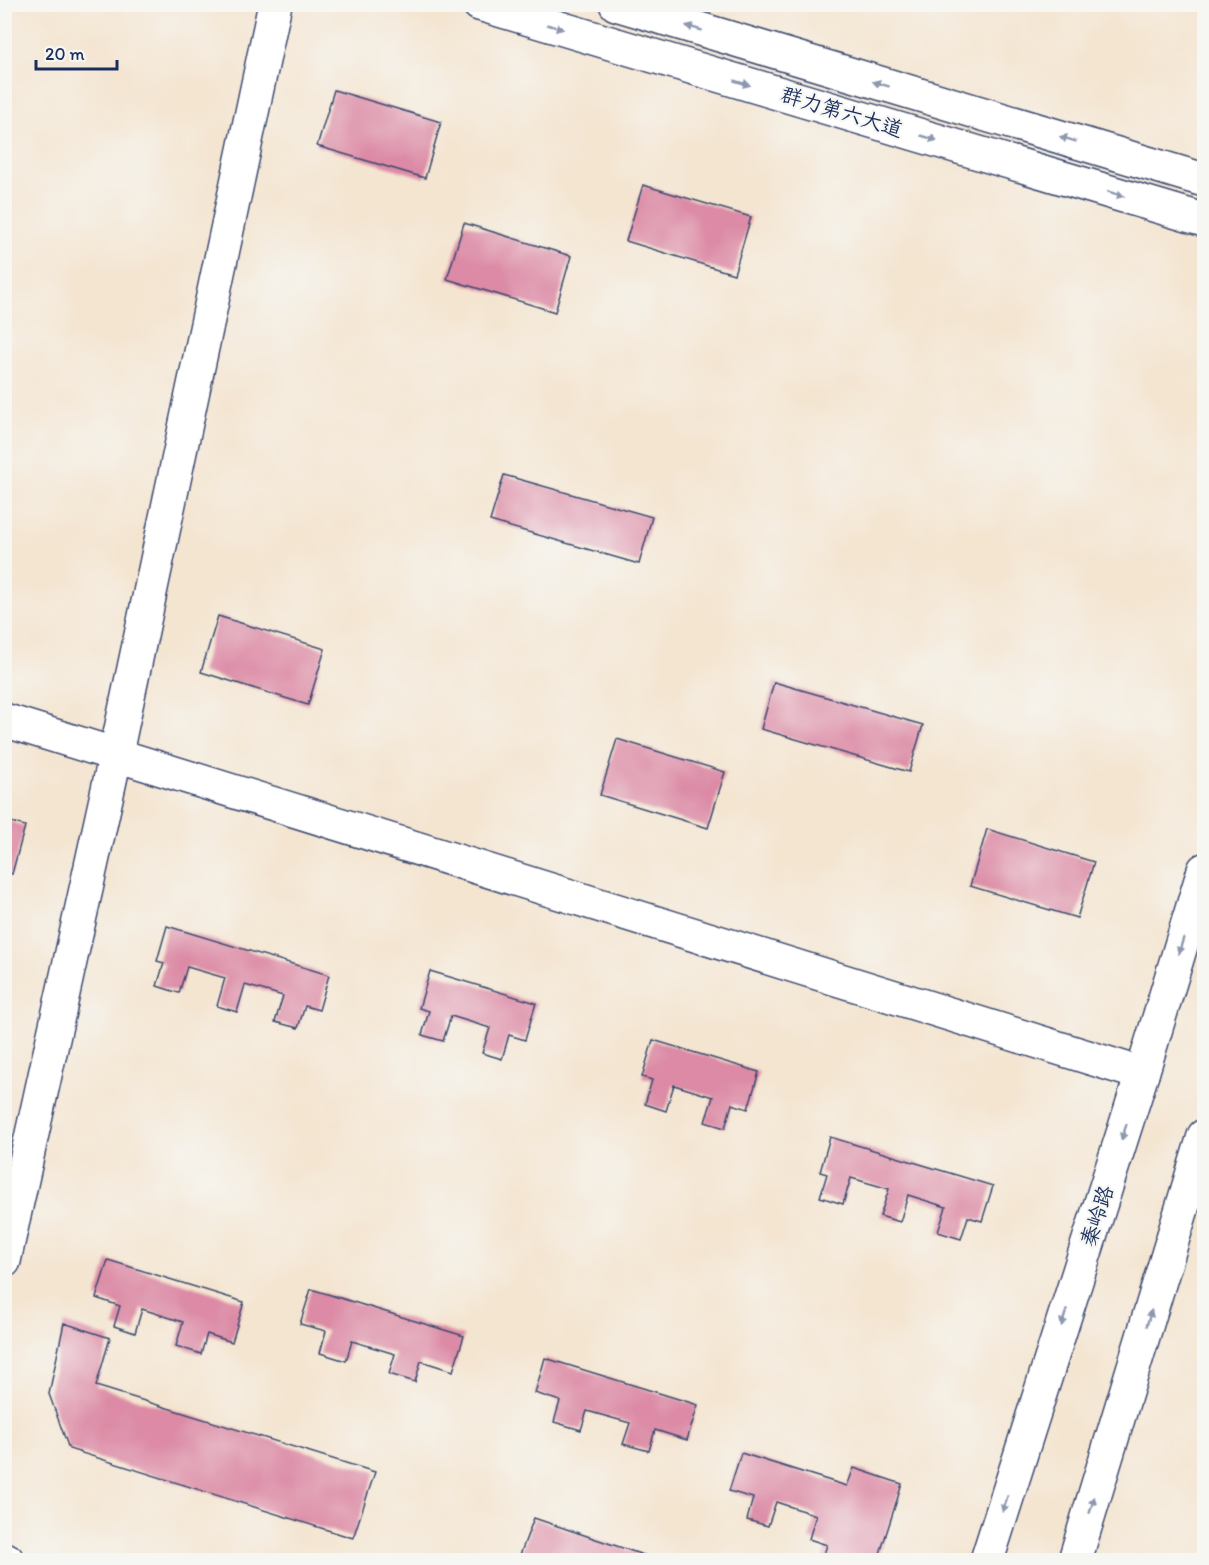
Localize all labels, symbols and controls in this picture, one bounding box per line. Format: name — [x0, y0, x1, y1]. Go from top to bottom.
one-way arrow — [546, 23, 564, 32]
one-way arrow — [685, 23, 703, 32]
scale bar — [36, 33, 117, 71]
text: 20 m — [45, 43, 85, 65]
one-way arrow — [733, 79, 751, 88]
one-way arrow — [872, 79, 890, 88]
street label: 群力第六大道 — [778, 81, 906, 142]
one-way arrow — [920, 134, 938, 143]
one-way arrow — [1059, 134, 1077, 143]
one-way arrow — [1107, 190, 1125, 199]
one-way arrow — [1176, 937, 1185, 955]
one-way arrow — [1118, 1123, 1128, 1141]
street label: 秦岭路 — [1075, 1182, 1118, 1250]
one-way arrow — [1059, 1309, 1069, 1327]
one-way arrow — [1145, 1309, 1154, 1327]
one-way arrow — [1000, 1495, 1009, 1513]
one-way arrow — [1088, 1495, 1097, 1513]

